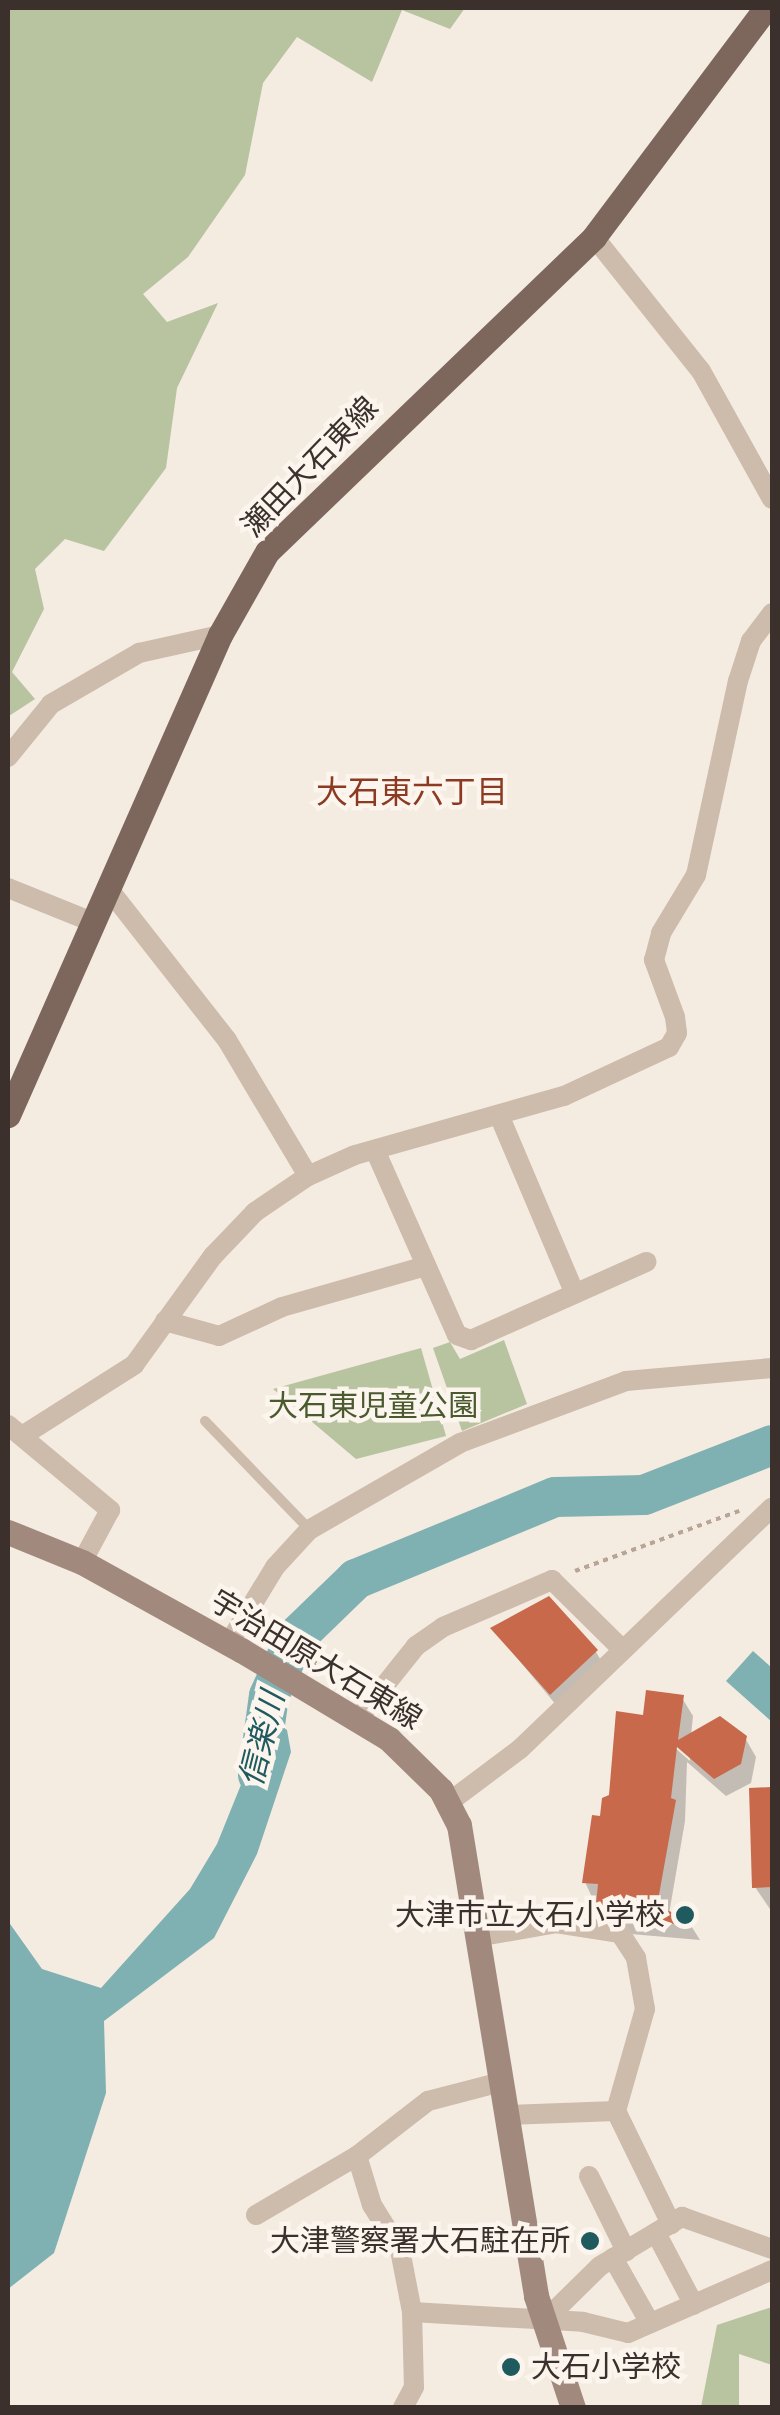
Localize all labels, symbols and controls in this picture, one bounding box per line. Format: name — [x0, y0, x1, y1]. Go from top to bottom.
street label: 瀬田大石東線 — [235, 390, 385, 544]
district label: 大石東六丁目 — [316, 773, 508, 811]
park label: 大石東児童公園 — [268, 1388, 478, 1424]
street label: 宇治田原大石東線 — [204, 1583, 428, 1737]
water label: 信楽川 — [232, 1688, 292, 1790]
place label: 大津市立大石小学校 — [395, 1897, 665, 1933]
marker: 大津市立大石小学校 — [674, 1904, 696, 1926]
place label: 大津警察署大石駐在所 — [270, 2223, 570, 2259]
marker: 大津警察署大石駐在所 — [579, 2230, 601, 2252]
place label: 大石小学校 — [531, 2349, 681, 2385]
marker: 大石小学校 — [500, 2356, 522, 2378]

